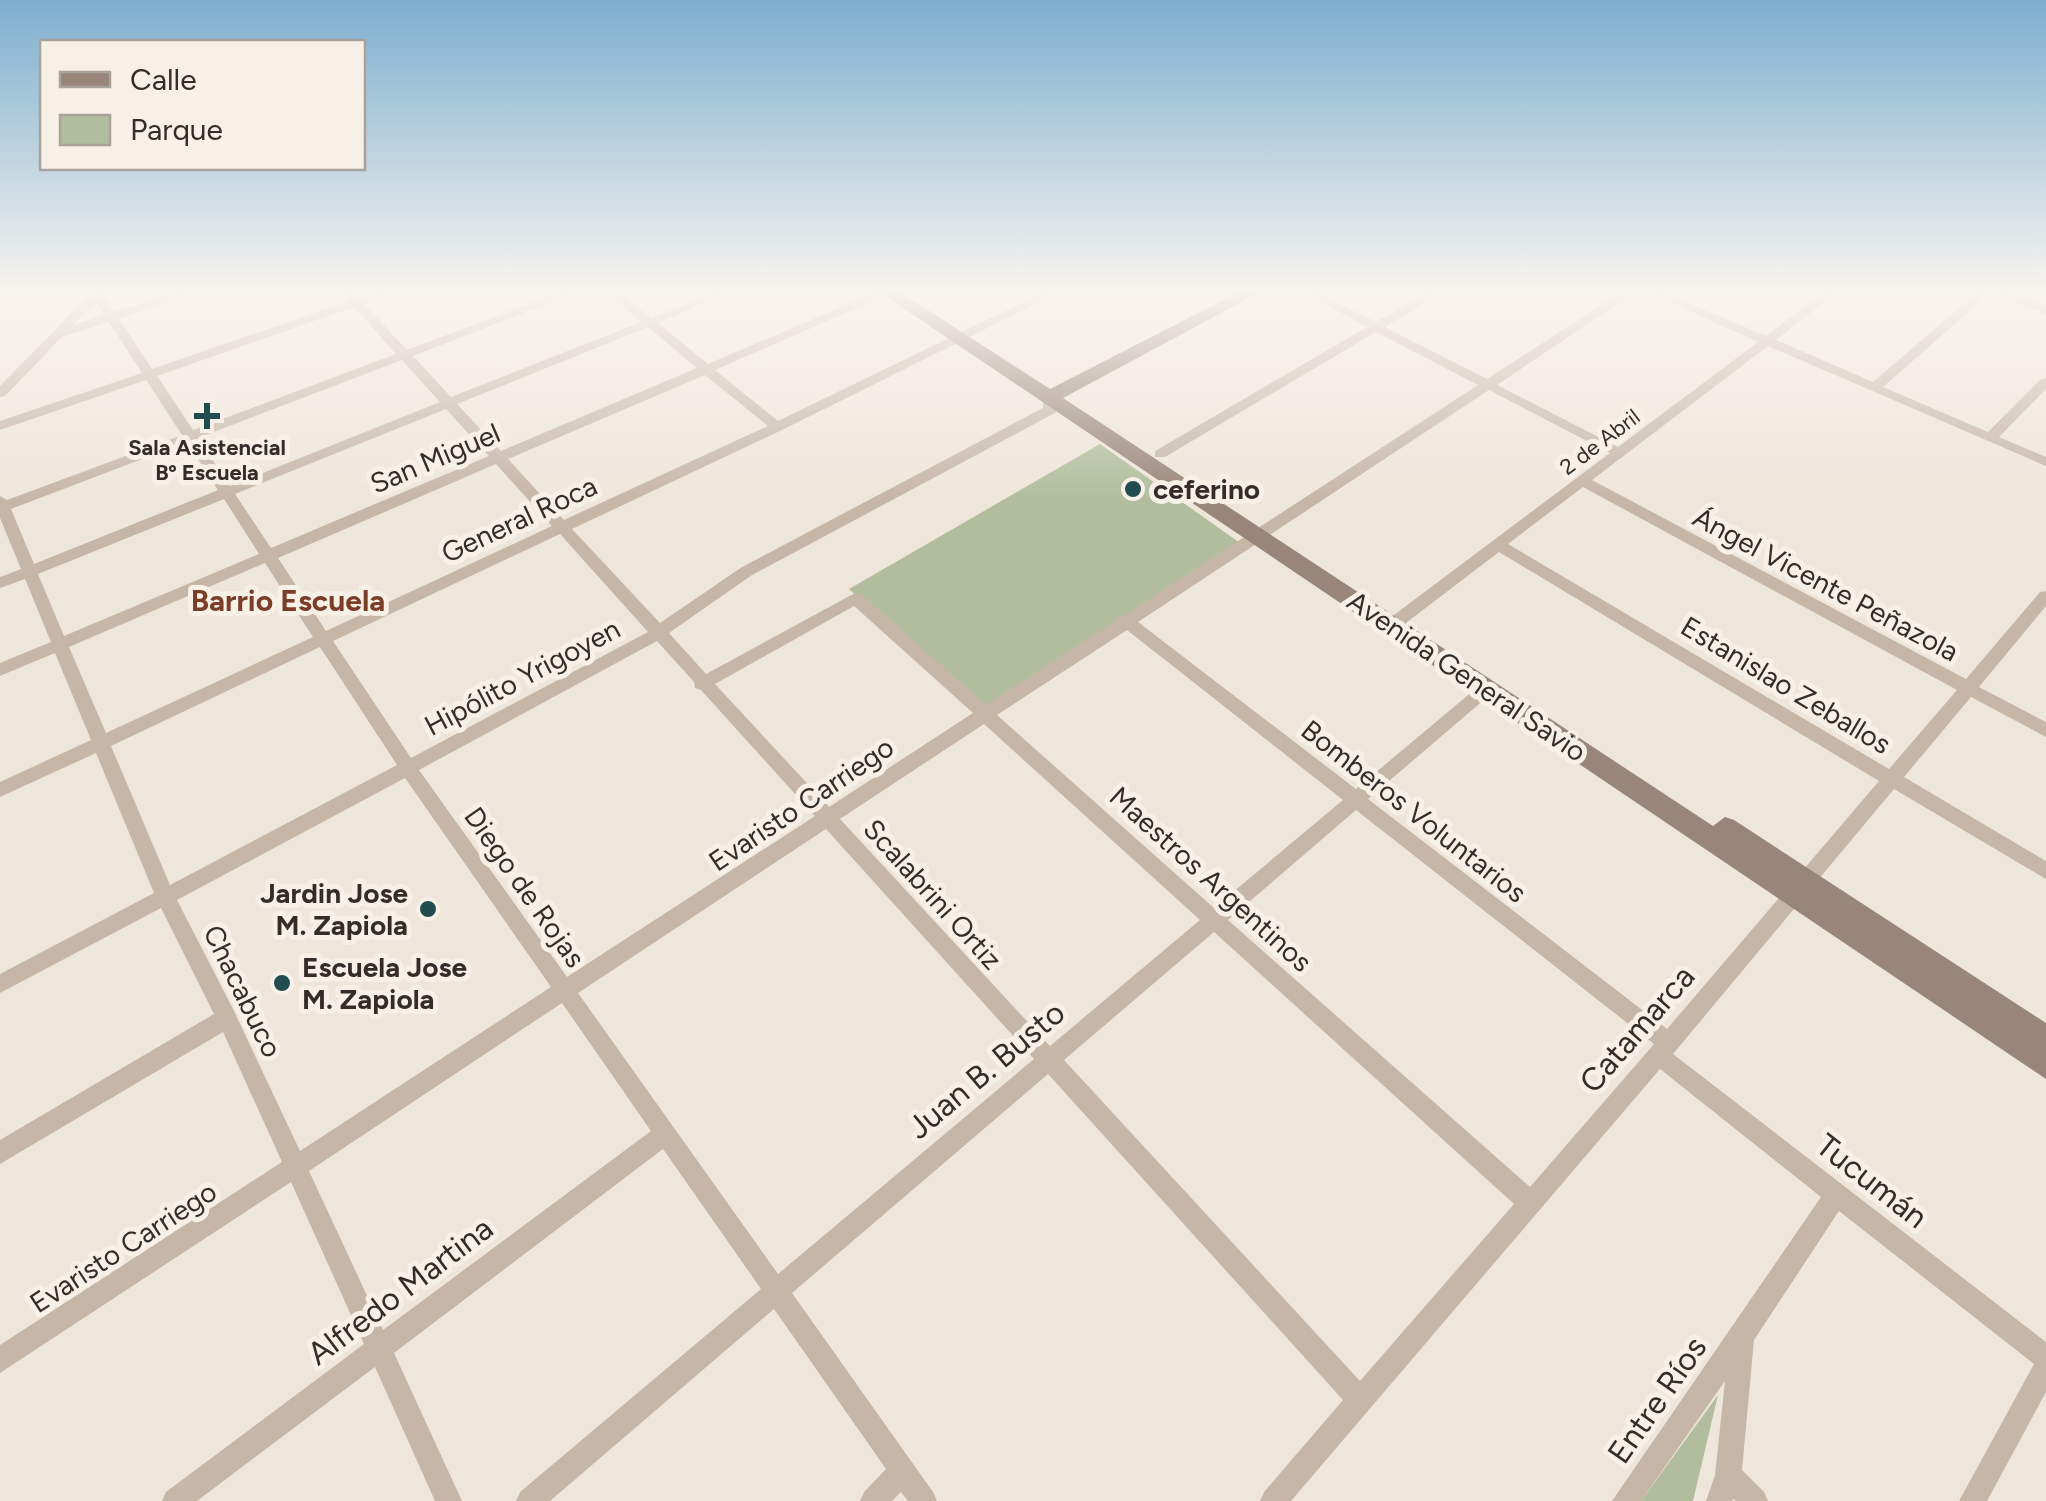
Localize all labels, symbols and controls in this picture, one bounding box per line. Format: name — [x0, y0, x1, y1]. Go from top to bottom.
legend — [40, 40, 365, 170]
text: Calle — [130, 61, 197, 98]
text: Parque — [130, 111, 223, 148]
marker: Sala Asistencial Bº Escuela — [194, 403, 220, 429]
street label: 2 de Abril — [1555, 403, 1645, 481]
street label: San Miguel — [365, 415, 505, 501]
place label: Sala Asistencial Bº Escuela — [128, 434, 286, 486]
street label: General Roca — [436, 468, 602, 570]
place label: ceferino — [1153, 472, 1260, 506]
marker: ceferino — [1122, 478, 1144, 500]
street label: Ángel Vicente Peñazola — [1688, 500, 1964, 668]
district label: Barrio Escuela — [191, 582, 385, 619]
street label: Avenida General Savio — [1341, 583, 1593, 769]
street label: Estanislao Zeballos — [1675, 609, 1897, 761]
street label: Hipólito Yrigoyen — [419, 611, 625, 743]
street label: Bomberos Voluntarios — [1295, 712, 1533, 910]
street label: Evaristo Carriego — [702, 730, 900, 878]
street label: Maestros Argentinos — [1103, 779, 1319, 979]
street label: Diego de Rojas — [457, 800, 593, 974]
street label: Scalabrini Ortiz — [857, 812, 1009, 976]
place label: Jardin Jose M. Zapiola — [260, 876, 408, 942]
marker: Jardin Jose M. Zapiola — [417, 898, 439, 920]
street label: Chacabuco — [196, 919, 290, 1063]
place label: Escuela Jose M. Zapiola — [302, 950, 467, 1016]
street label: Catamarca — [1572, 958, 1702, 1100]
marker: Escuela Jose M. Zapiola — [271, 972, 293, 994]
street label: Juan B. Busto — [900, 993, 1072, 1147]
street label: Tucumán — [1809, 1126, 1935, 1236]
street label: Evaristo Carriego — [23, 1174, 223, 1320]
street label: Alfredo Martina — [300, 1209, 500, 1373]
street label: Entre Ríos — [1600, 1329, 1714, 1471]

